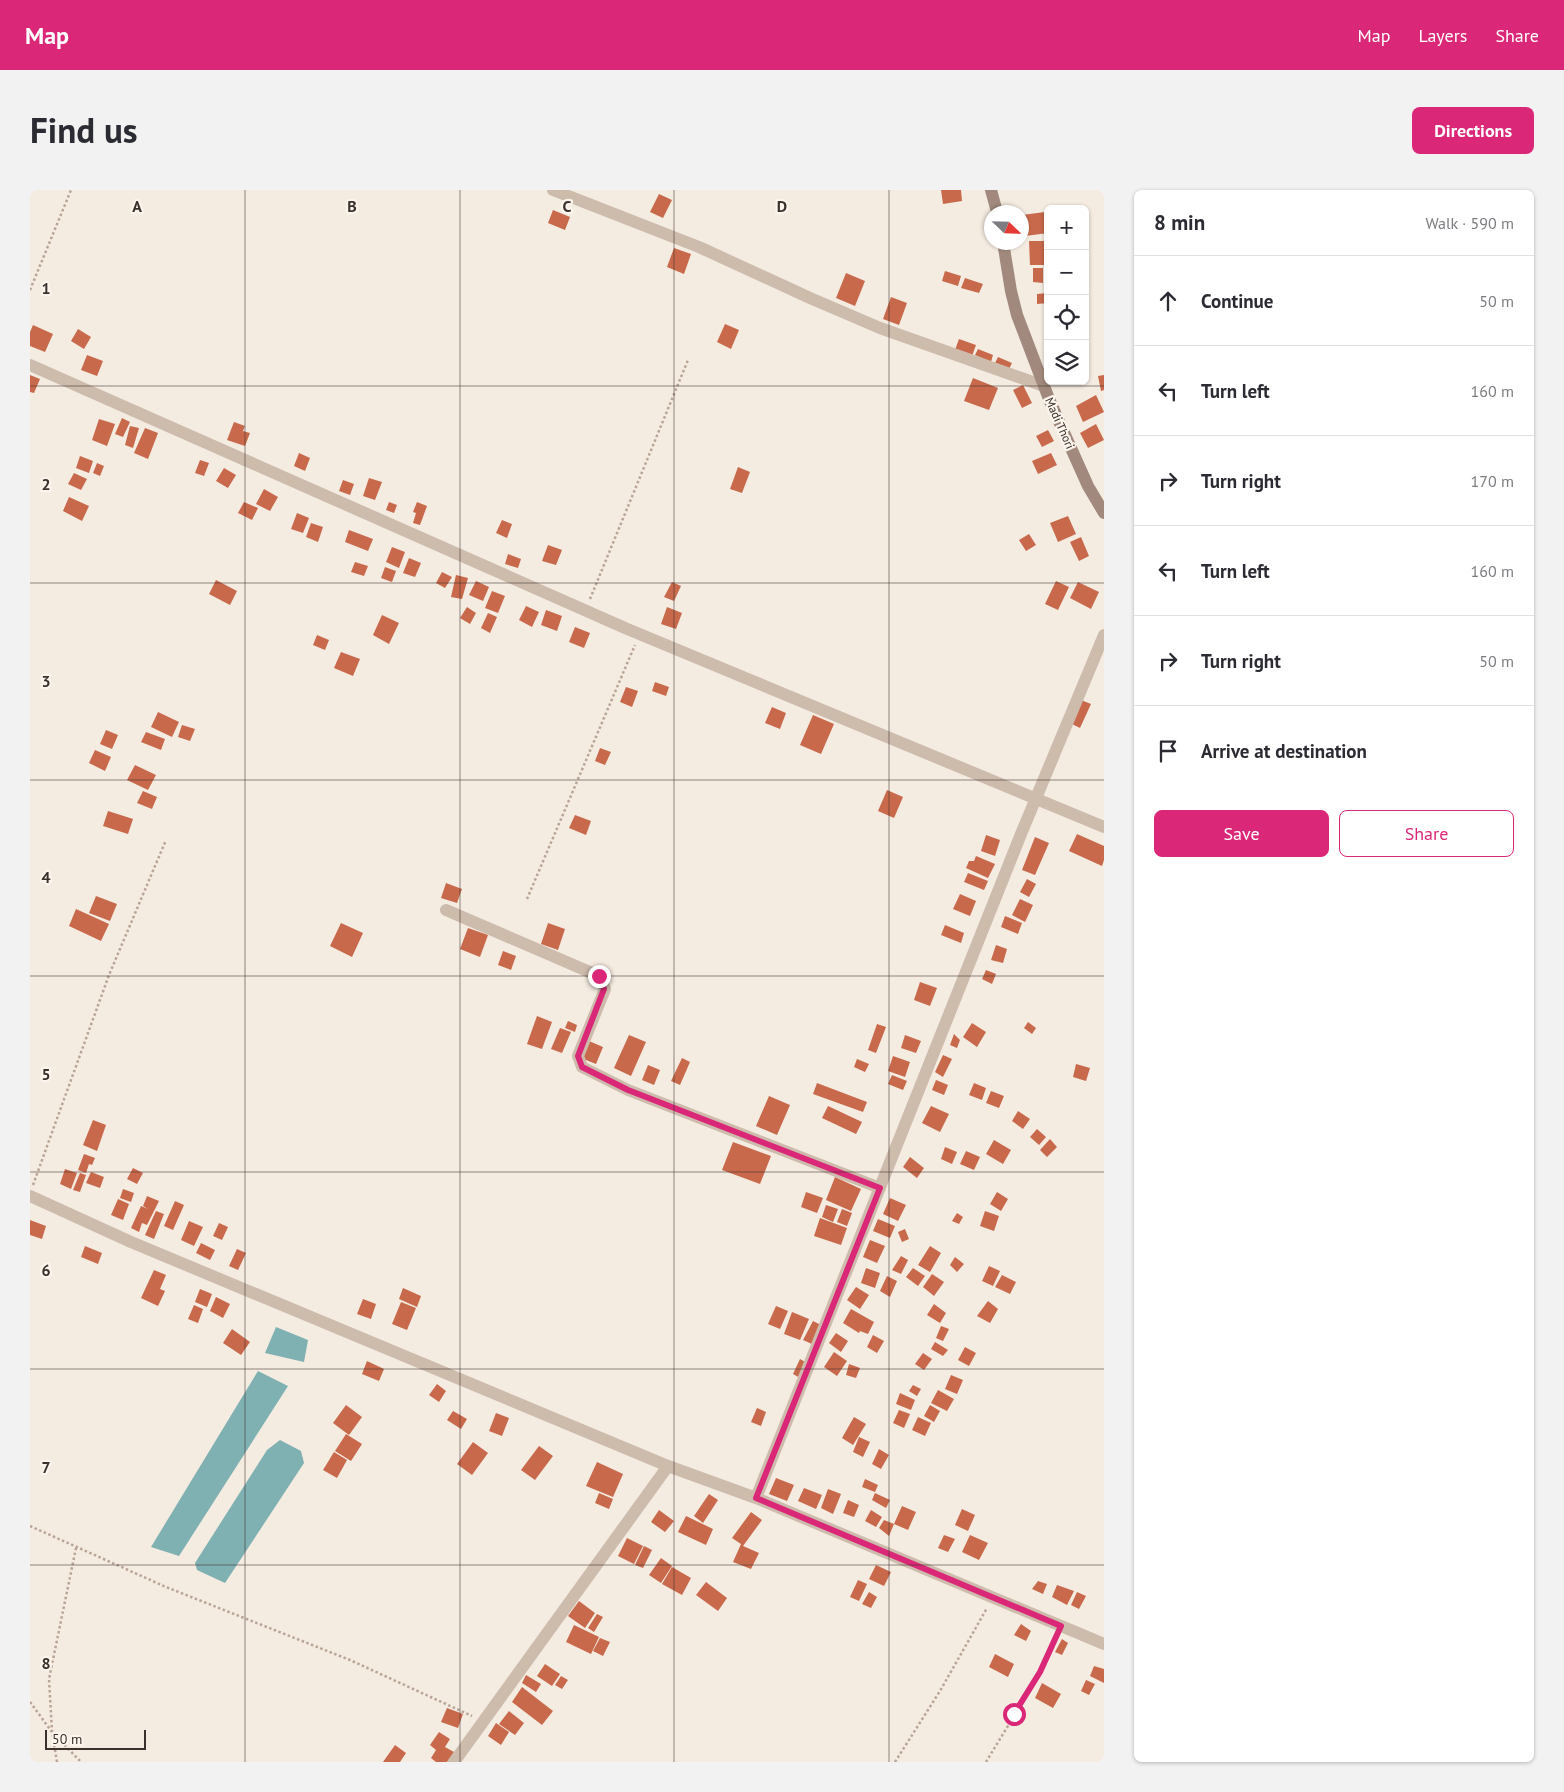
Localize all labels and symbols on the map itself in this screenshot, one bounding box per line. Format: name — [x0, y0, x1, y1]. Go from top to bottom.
text: A — [132, 196, 142, 216]
text: B — [347, 196, 357, 216]
text: C — [563, 196, 572, 216]
text: D — [777, 196, 787, 216]
north arrow — [984, 205, 1029, 250]
text: 1 — [41, 278, 51, 298]
street label: Madi Thori — [1042, 395, 1078, 451]
text: 2 — [41, 474, 51, 494]
text: 3 — [41, 671, 51, 691]
text: 4 — [41, 867, 51, 887]
route end — [588, 965, 611, 988]
text: 5 — [41, 1064, 51, 1084]
text: 6 — [41, 1260, 51, 1280]
text: 7 — [41, 1457, 51, 1477]
text: 8 — [41, 1653, 51, 1673]
route start — [1003, 1703, 1026, 1726]
scale bar — [45, 1727, 146, 1750]

